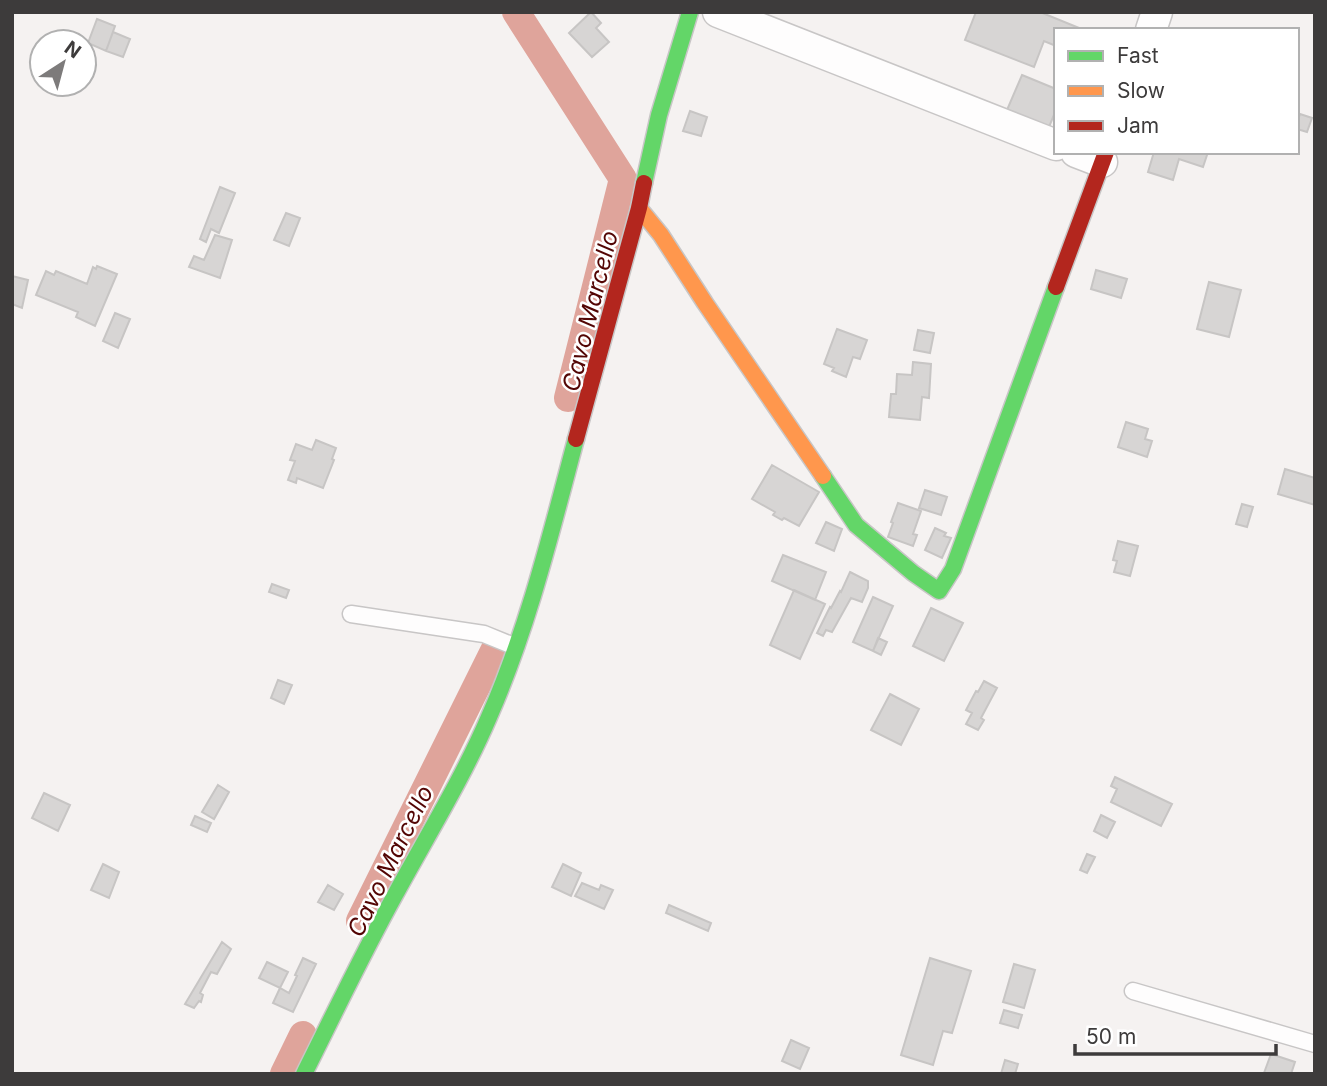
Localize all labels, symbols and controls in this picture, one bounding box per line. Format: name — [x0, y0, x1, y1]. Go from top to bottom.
north arrow — [28, 28, 98, 98]
legend — [1054, 28, 1299, 154]
text: N — [60, 36, 85, 63]
text: Fast — [1117, 43, 1159, 68]
text: Slow — [1117, 78, 1165, 103]
text: Jam — [1117, 113, 1159, 138]
water label: Cavo Marcello — [556, 228, 624, 394]
water label: Cavo Marcello — [341, 781, 439, 941]
scale bar — [1075, 1012, 1276, 1056]
text: 50 m — [1086, 1024, 1136, 1049]

